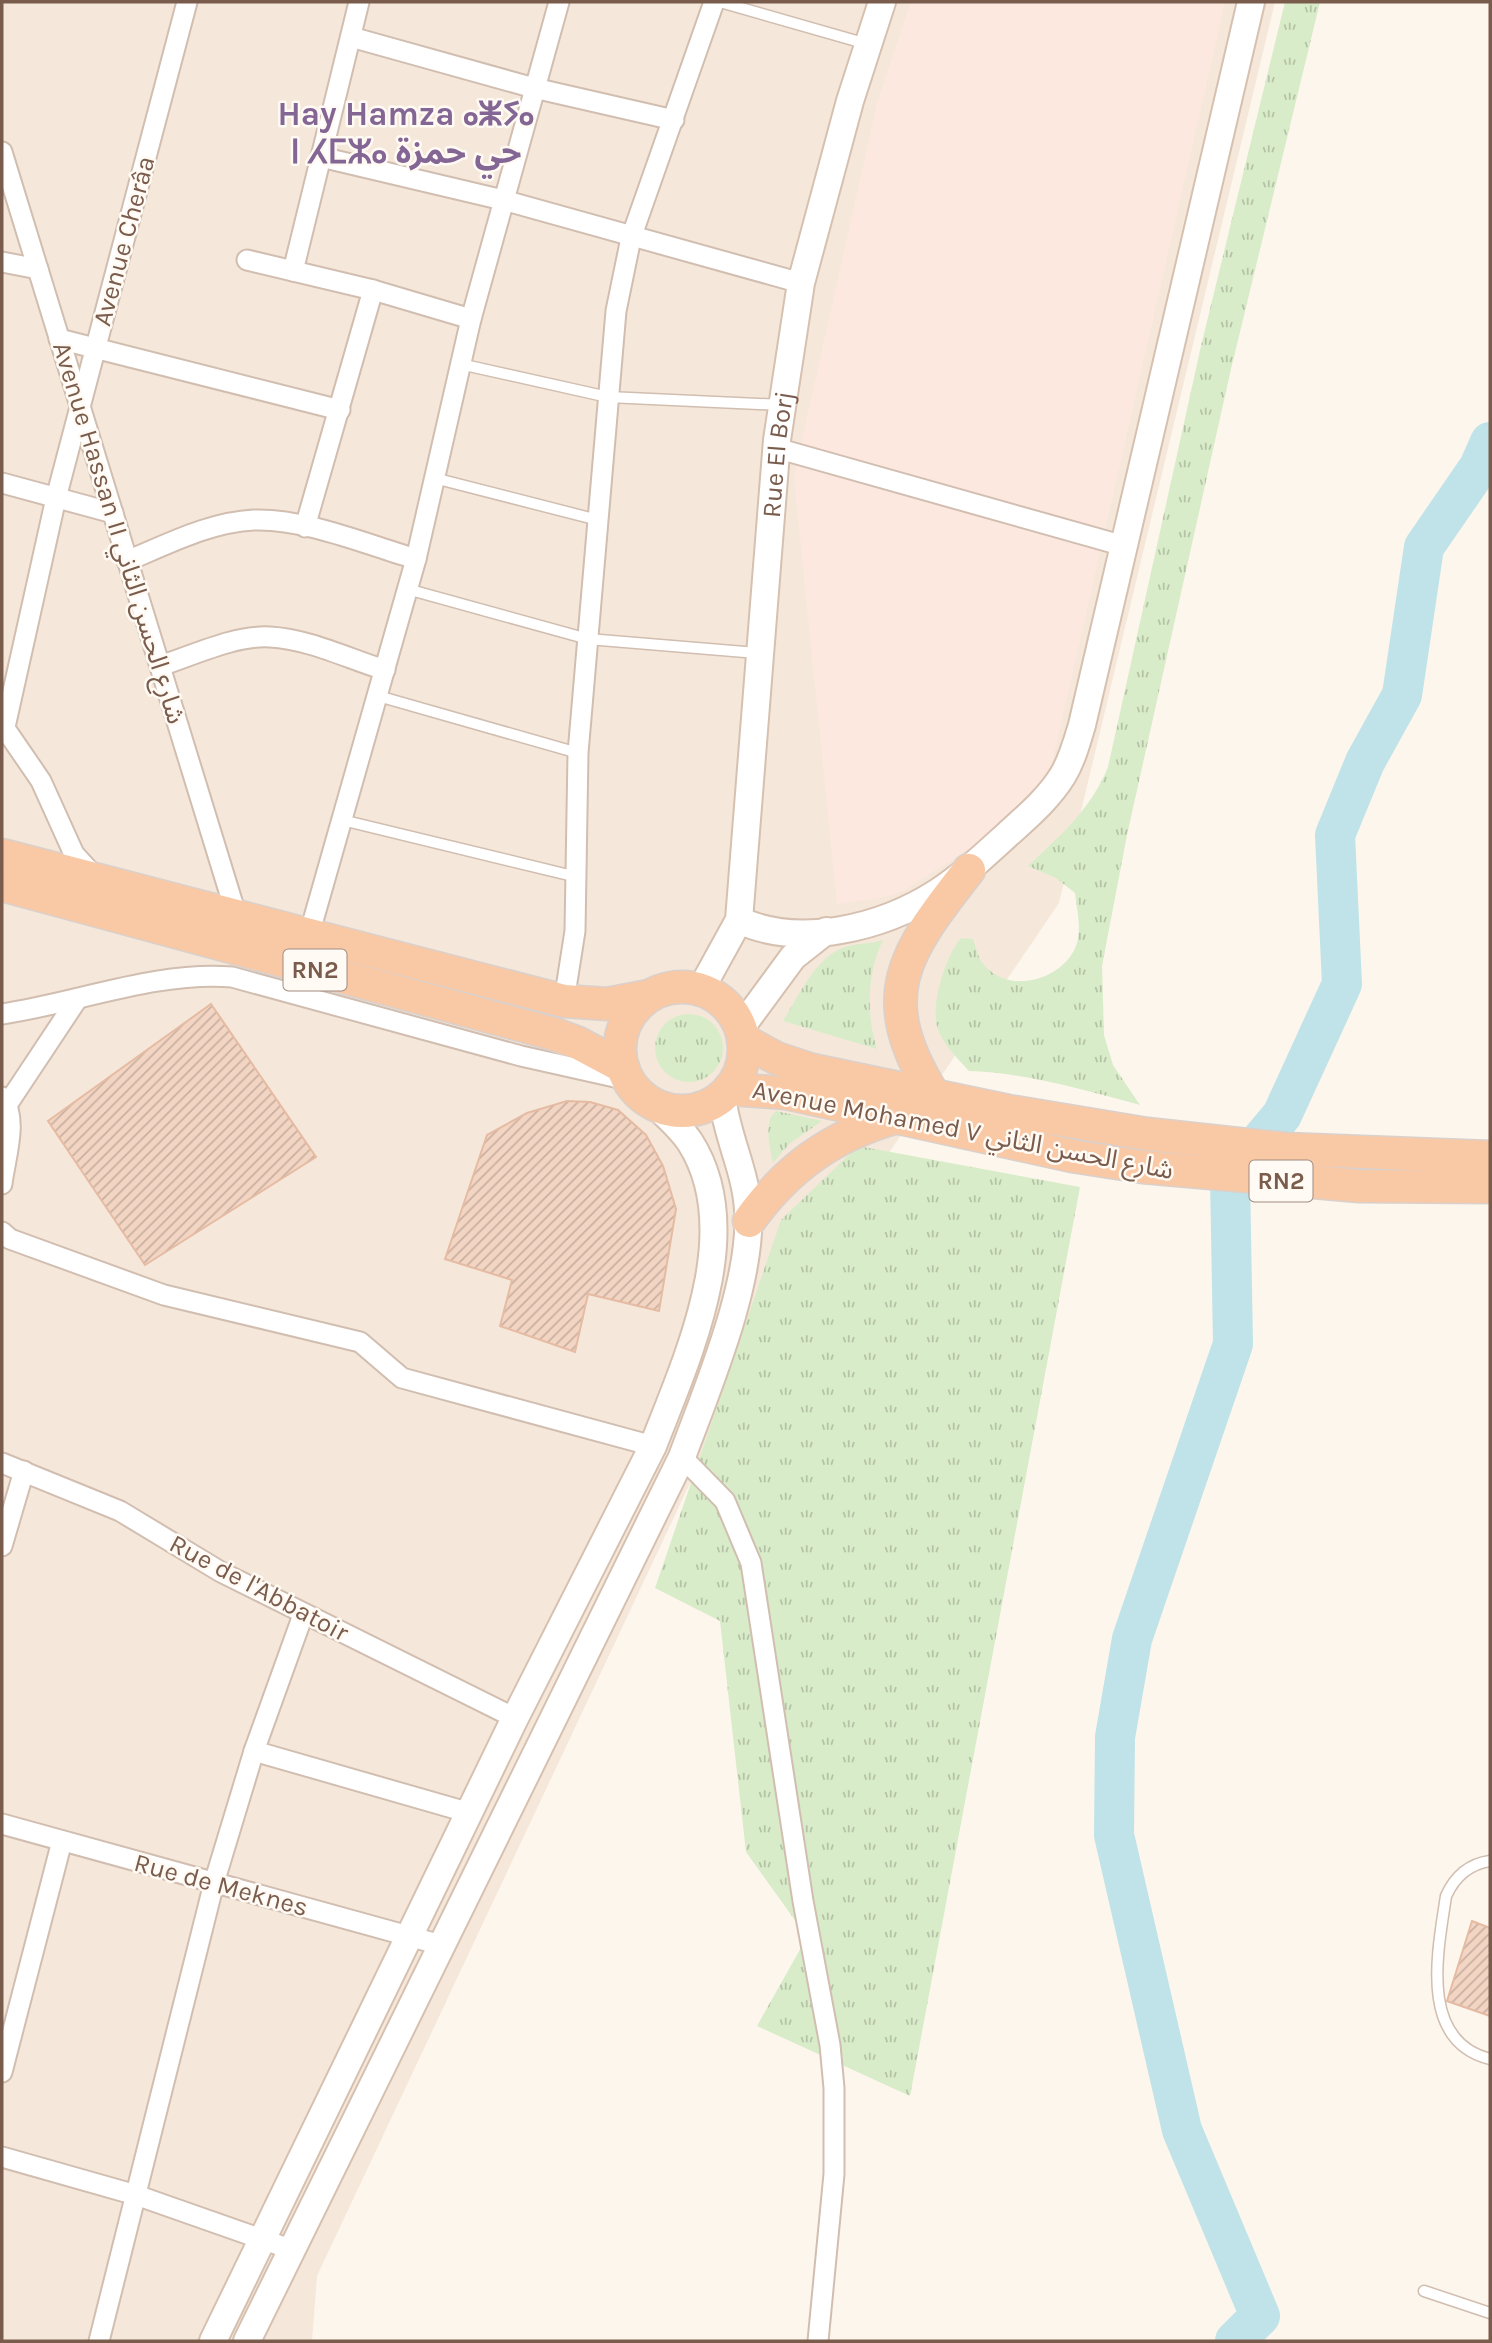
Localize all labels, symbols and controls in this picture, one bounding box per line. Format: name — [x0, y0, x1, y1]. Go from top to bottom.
district label: Hay Hamza ⴰⵥⵢⴰ ⵏ ⵃⵎⵣⴰ حي حمزة — [277, 95, 535, 179]
street label: Avenue Cherâa — [86, 153, 162, 329]
street label: Avenue Hassan II شارع الحسن الثاني — [42, 338, 192, 729]
street label: Rue El Borj — [755, 389, 800, 519]
road number: RN2 — [284, 950, 346, 990]
street label: Avenue Mohamed V شارع الحسن الثاني — [749, 1074, 1176, 1190]
road number: RN2 — [1250, 1161, 1312, 1202]
street label: Rue de l'Abbatoir — [164, 1528, 354, 1648]
street label: Rue de Meknes — [131, 1847, 311, 1923]

